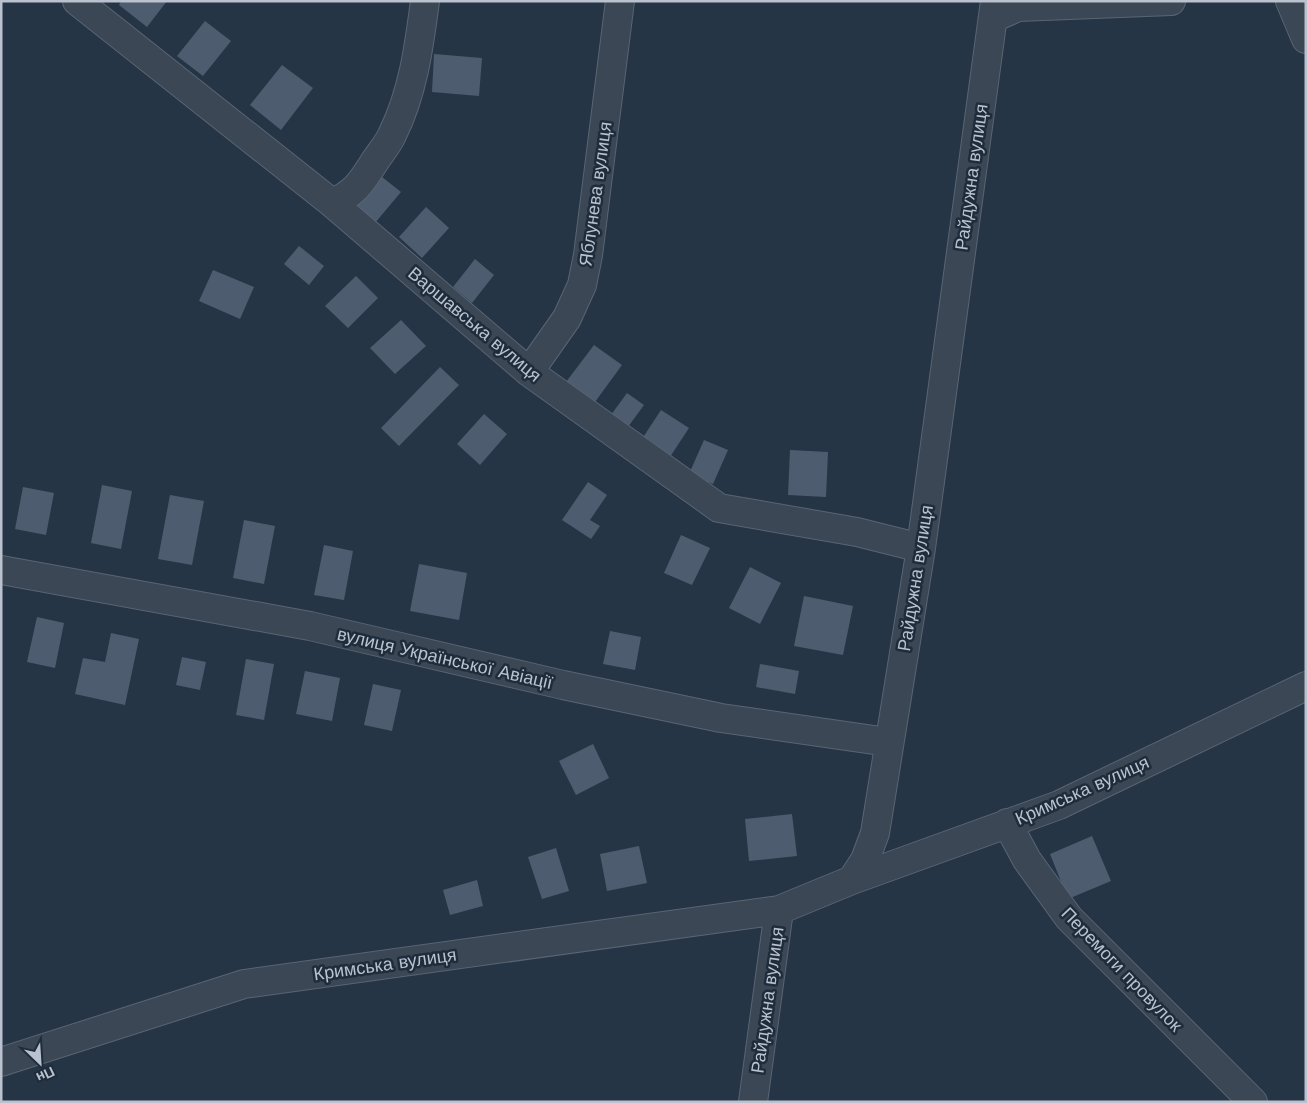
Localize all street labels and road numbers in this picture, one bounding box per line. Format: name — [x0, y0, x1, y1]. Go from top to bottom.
street label: Райдужна вулиця — [950, 102, 992, 252]
street label: Яблунева вулиця — [574, 120, 616, 268]
street label: Варшавська вулиця — [404, 262, 546, 386]
street label: Райдужна вулиця — [893, 503, 937, 653]
street label: вулиця Української Авіації — [335, 623, 555, 693]
street label: Кримська вулиця — [1012, 751, 1152, 829]
street label: Перемоги провулок — [1057, 903, 1187, 1035]
street label: Райдужна вулиця — [746, 925, 788, 1075]
street label: Кримська вулиця — [312, 944, 458, 984]

